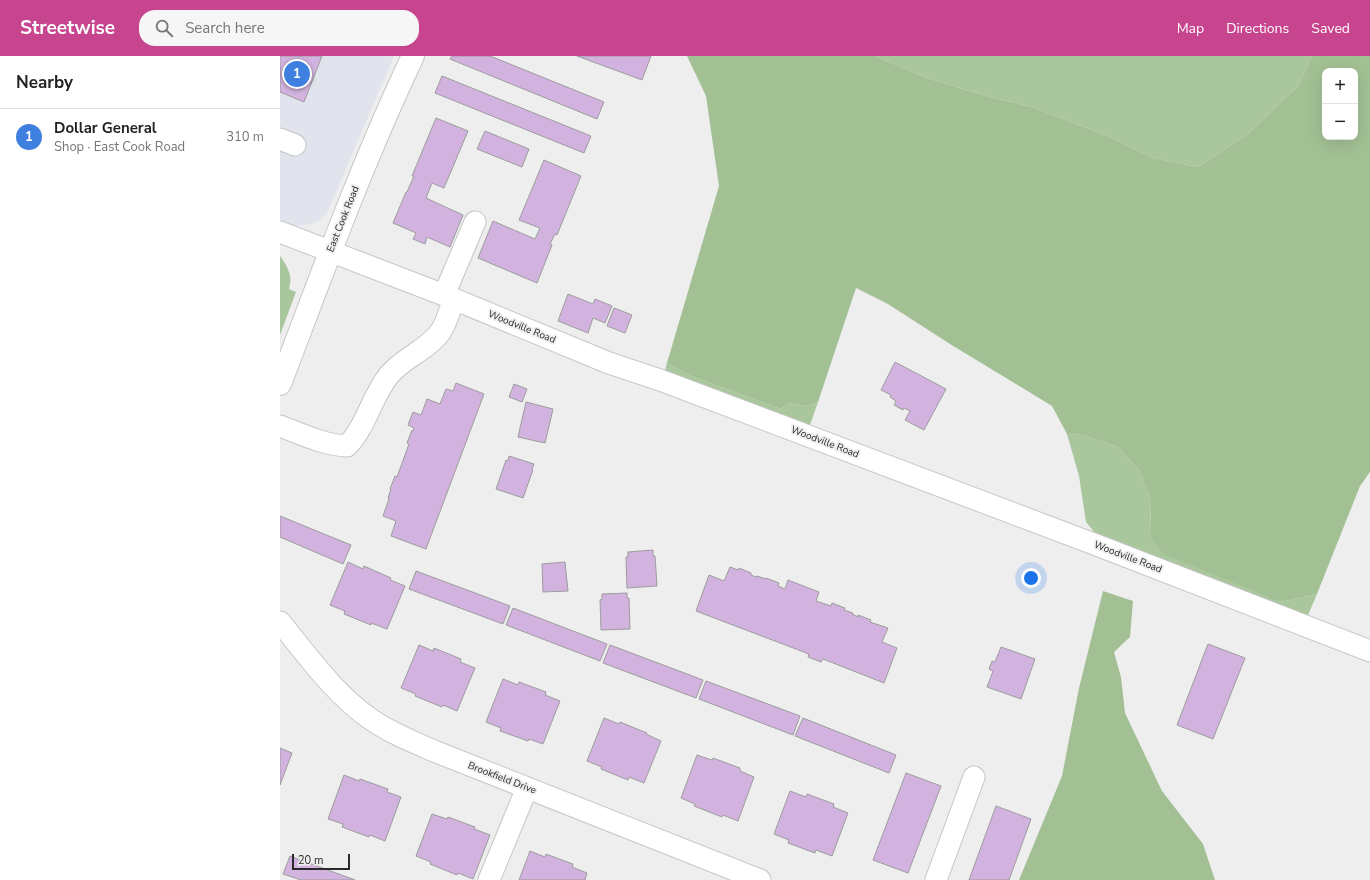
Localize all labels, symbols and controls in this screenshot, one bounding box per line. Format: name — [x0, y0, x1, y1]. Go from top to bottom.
search box — [139, 10, 419, 46]
text: Streetwise — [20, 15, 115, 41]
icon: search — [153, 17, 175, 39]
text: Search here — [185, 18, 265, 38]
text: Map — [1177, 19, 1204, 38]
text: Directions — [1226, 19, 1289, 38]
text: Saved — [1311, 19, 1350, 38]
pin: 1 — [284, 59, 310, 89]
map controls — [1322, 68, 1358, 140]
button: + — [1322, 68, 1358, 104]
text: Nearby — [16, 71, 73, 94]
button: − — [1322, 104, 1358, 140]
text: Dollar General — [54, 118, 157, 138]
text: 1 — [25, 128, 33, 146]
text: 310 m — [226, 128, 264, 146]
text: Shop · East Cook Road — [54, 138, 185, 156]
street label: East Cook Road — [323, 184, 363, 254]
street label: Woodville Road — [486, 307, 558, 347]
street label: Woodville Road — [789, 423, 861, 461]
street label: Woodville Road — [1092, 538, 1164, 576]
your location — [1021, 568, 1041, 588]
street label: Brookfield Drive — [466, 759, 538, 797]
scale bar — [292, 852, 350, 871]
text: 20 m — [298, 853, 323, 868]

